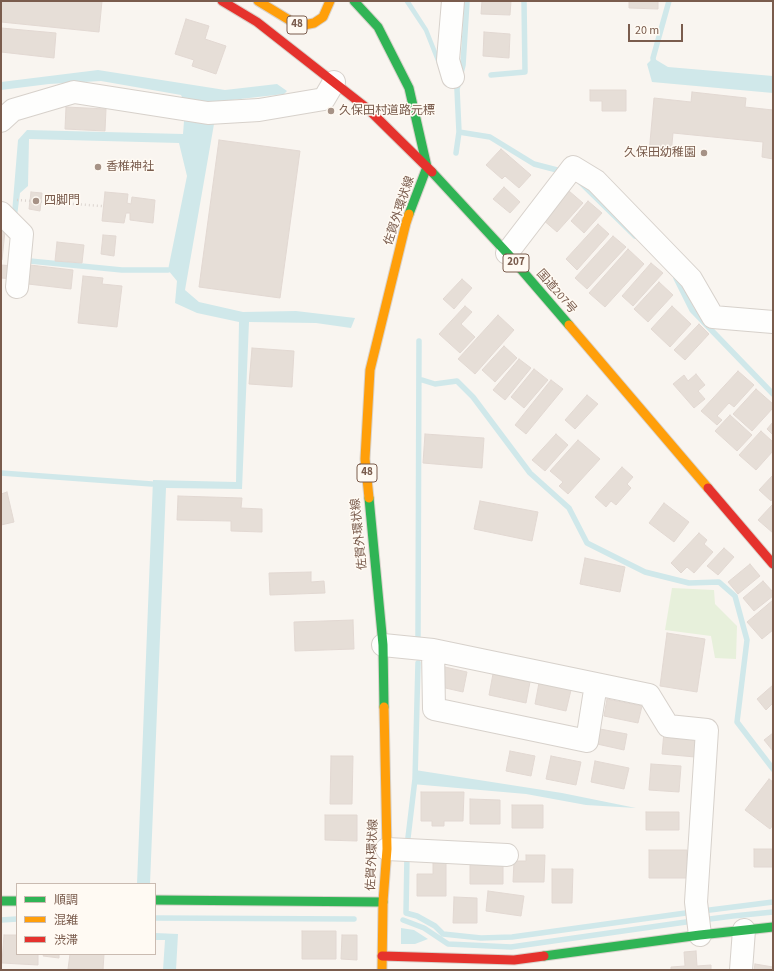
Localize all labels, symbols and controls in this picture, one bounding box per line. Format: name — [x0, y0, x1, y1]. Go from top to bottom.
road number: 48 — [287, 16, 307, 34]
scale bar — [630, 16, 685, 42]
text: 20 m — [635, 22, 659, 39]
place label: 久保田村道路元標 — [339, 104, 435, 118]
marker: 久保田村道路元標 — [326, 106, 336, 116]
place label: 久保田幼稚園 — [624, 146, 696, 160]
marker: 久保田幼稚園 — [699, 148, 709, 158]
place label: 香椎神社 — [106, 160, 154, 174]
marker: 香椎神社 — [93, 162, 103, 172]
street label: 佐賀外環状線 — [382, 175, 418, 247]
place label: 四脚門 — [44, 194, 80, 208]
marker: 四脚門 — [31, 196, 41, 206]
road number: 207 — [503, 254, 529, 272]
street label: 国道207号 — [533, 267, 579, 317]
road number: 48 — [357, 464, 377, 482]
street label: 佐賀外環状線 — [349, 497, 371, 571]
street label: 佐賀外環状線 — [365, 819, 381, 891]
legend — [16, 883, 156, 955]
text: 順調 — [54, 892, 78, 909]
text: 混雑 — [54, 912, 78, 929]
text: 渋滞 — [54, 932, 78, 949]

